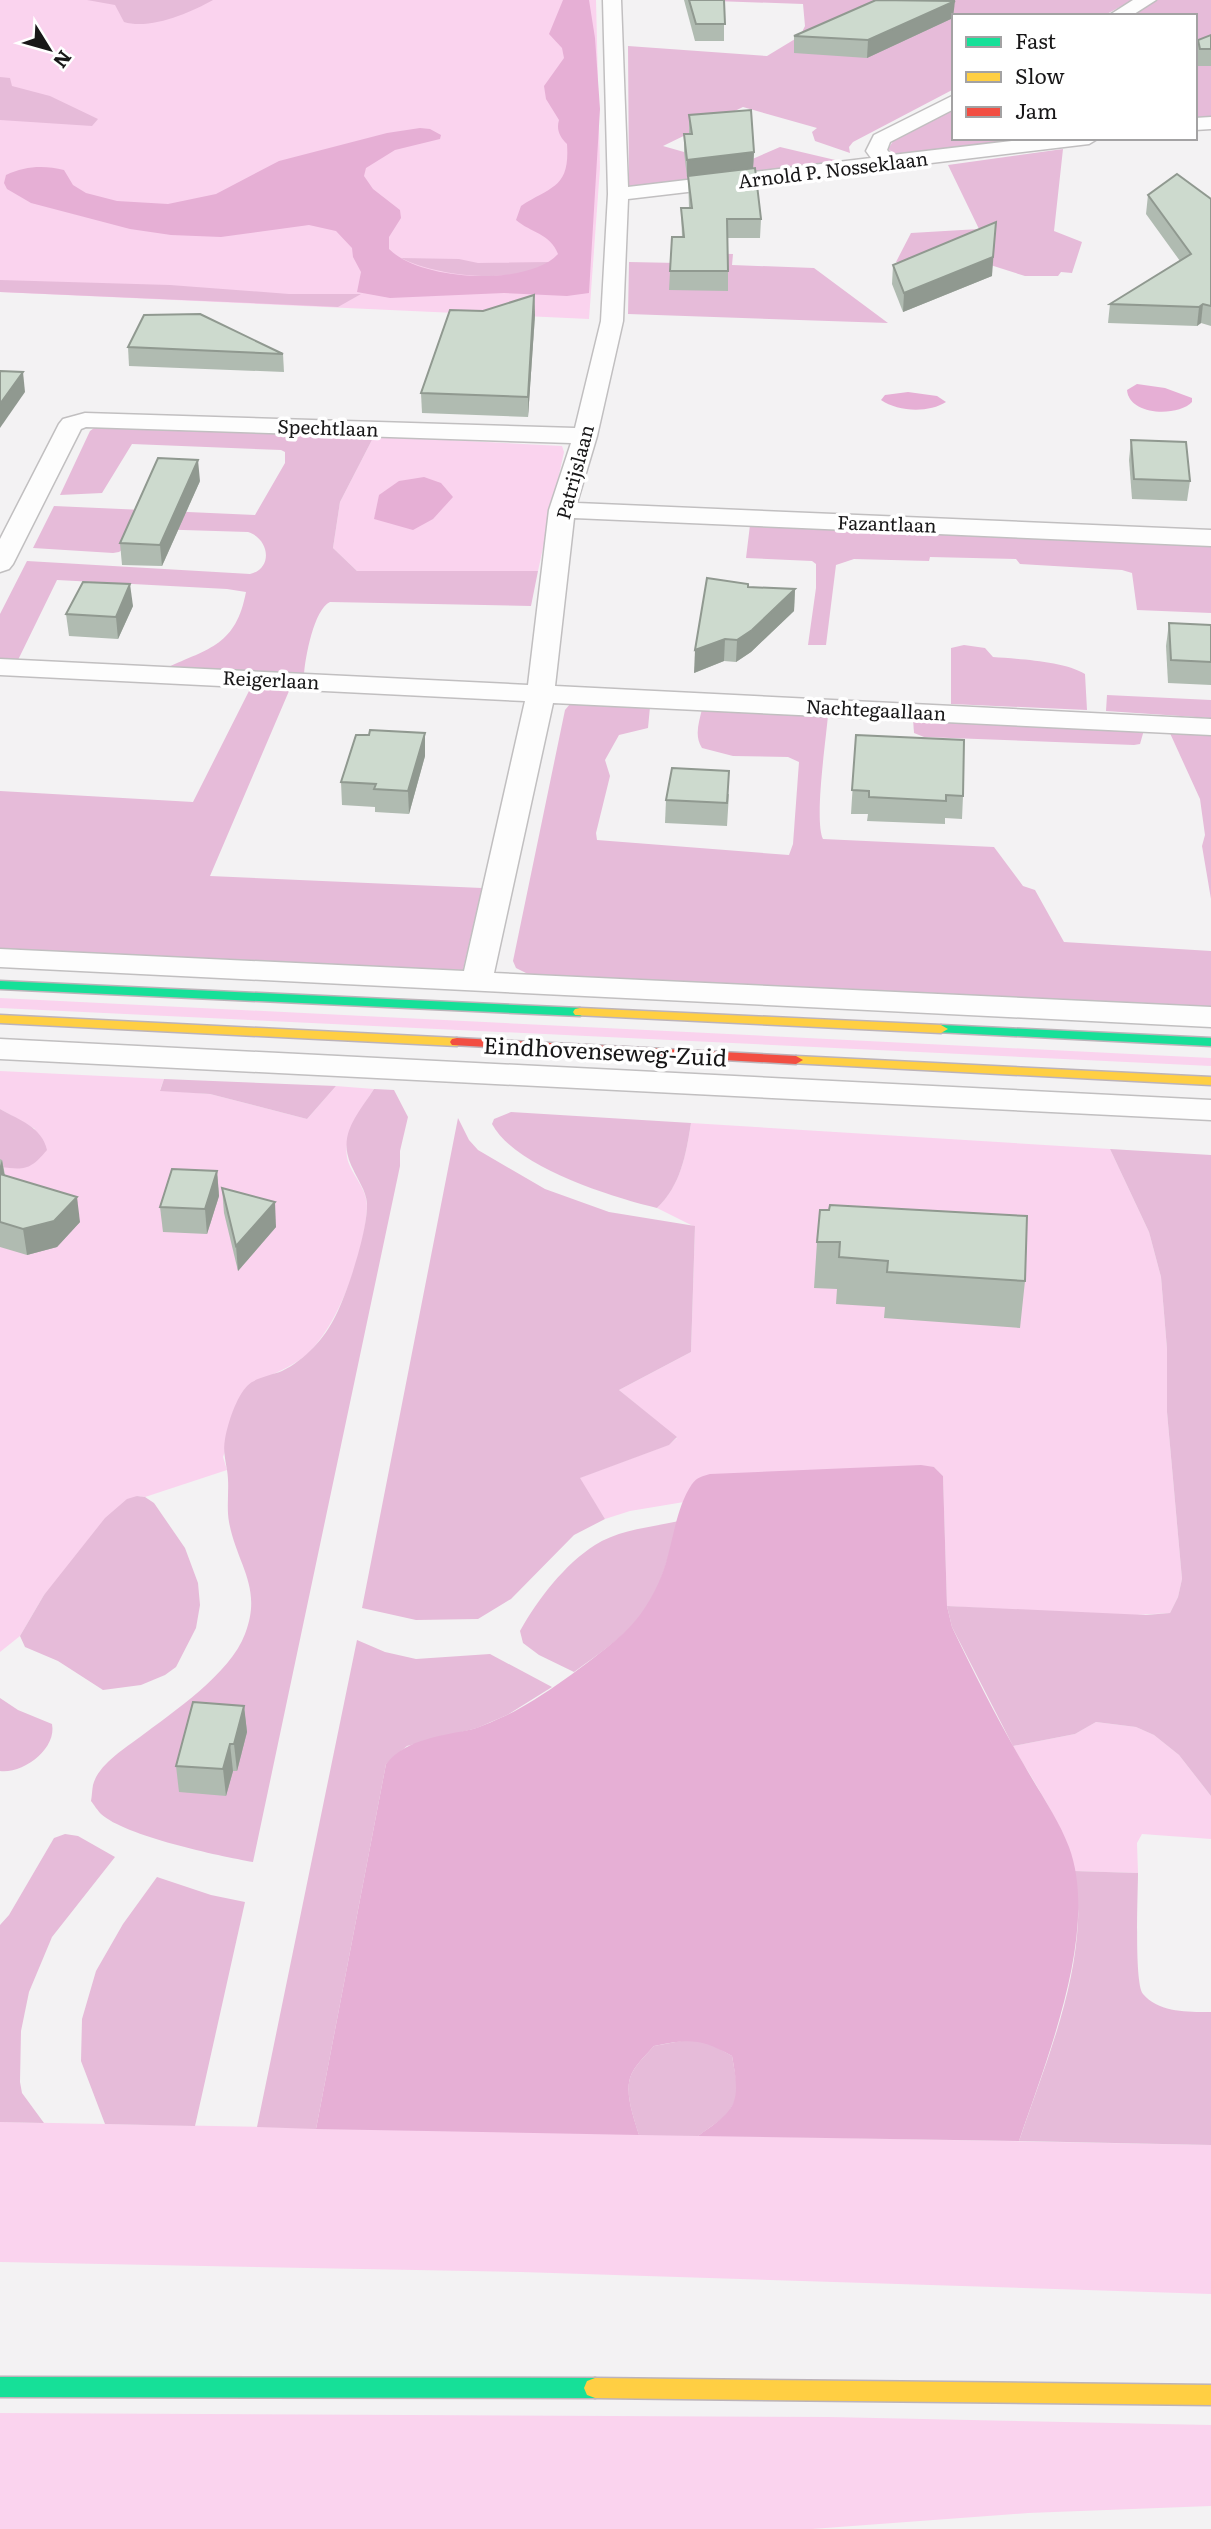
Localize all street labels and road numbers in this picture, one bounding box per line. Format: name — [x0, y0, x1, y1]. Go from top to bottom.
street label: Arnold P. Nosseklaan — [736, 143, 929, 195]
street label: Spechtlaan — [277, 411, 379, 443]
street label: Patrijslaan — [548, 421, 600, 522]
street label: Fazantlaan — [837, 507, 937, 539]
street label: Reigerlaan — [222, 662, 320, 696]
street label: Nachtegaallaan — [805, 691, 947, 727]
street label: Eindhovenseweg-Zuid — [482, 1027, 728, 1073]

